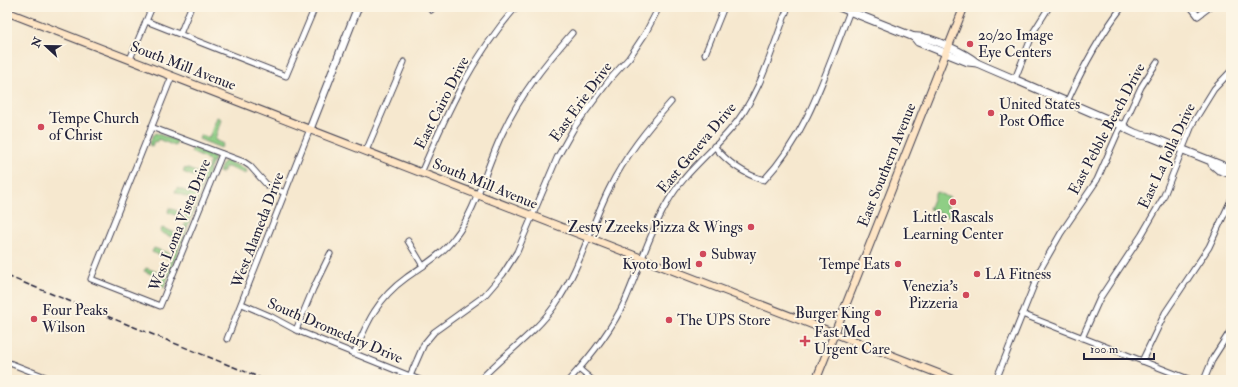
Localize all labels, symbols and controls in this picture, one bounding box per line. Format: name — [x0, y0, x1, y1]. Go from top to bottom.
north arrow — [26, 26, 66, 66]
place label: 20/20 Image Eye Centers — [978, 26, 1053, 62]
text: N — [29, 34, 45, 50]
street label: South Mill Avenue — [127, 37, 239, 95]
marker: 20/20 Image Eye Centers — [965, 39, 975, 49]
street label: East Cairo Drive — [410, 53, 474, 153]
street label: East Erie Drive — [546, 58, 616, 146]
street label: East Pebble Beach Drive — [1064, 60, 1150, 198]
place label: United States Post Office — [999, 95, 1080, 131]
street label: East Geneva Drive — [653, 99, 741, 197]
street label: East Southern Avenue — [853, 100, 921, 230]
street label: East La Jolla Drive — [1134, 100, 1201, 212]
marker: United States Post Office — [986, 108, 996, 118]
place label: Tempe Church of Christ — [49, 109, 139, 145]
marker: Tempe Church of Christ — [36, 122, 46, 132]
street label: South Mill Avenue — [430, 154, 540, 214]
street label: West Loma Vista Drive — [144, 156, 215, 295]
street label: West Alameda Drive — [227, 170, 289, 291]
marker: Little Rascals Learning Center — [948, 197, 958, 207]
place label: Little Rascals Learning Center — [903, 208, 1004, 244]
place label: Zesty Zzeeks Pizza & Wings — [568, 218, 743, 237]
marker: Zesty Zzeeks Pizza & Wings — [746, 222, 756, 232]
place label: Subway — [711, 245, 756, 264]
marker: Subway — [698, 249, 708, 259]
place label: Kyoto Bowl — [622, 255, 691, 274]
place label: Tempe Eats — [819, 255, 890, 275]
marker: Kyoto Bowl — [694, 259, 704, 269]
marker: Tempe Eats — [893, 259, 903, 269]
place label: LA Fitness — [985, 265, 1051, 284]
marker: LA Fitness — [972, 269, 982, 279]
place label: Venezia's Pizzeria — [902, 277, 959, 313]
marker: Venezia's Pizzeria — [961, 290, 971, 300]
street label: South Dromedary Drive — [264, 294, 406, 368]
place label: Four Peaks Wilson — [41, 301, 108, 337]
place label: Burger King — [795, 304, 871, 323]
marker: Burger King — [873, 308, 883, 318]
place label: The UPS Store — [677, 311, 770, 330]
marker: Four Peaks Wilson — [29, 314, 39, 324]
marker: The UPS Store — [664, 315, 674, 325]
place label: Fast Med Urgent Care — [814, 323, 890, 359]
marker: Fast Med Urgent Care — [799, 335, 811, 347]
scale bar — [1084, 335, 1154, 361]
text: 100 m — [1090, 342, 1119, 357]

